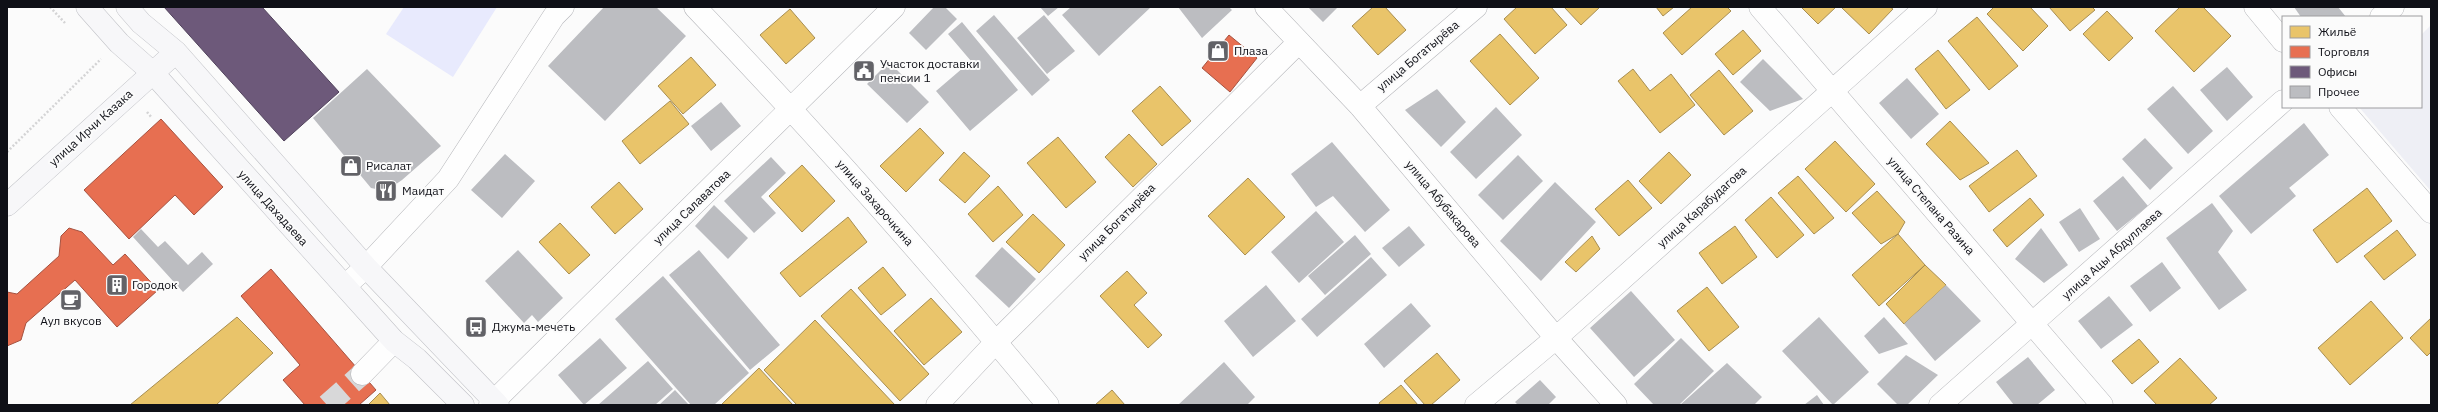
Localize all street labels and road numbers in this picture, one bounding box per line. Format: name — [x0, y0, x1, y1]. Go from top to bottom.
street label: улица Богатырёва — [1374, 17, 1462, 94]
street label: улица Ирчи Казака — [46, 86, 136, 169]
street label: улица Степана Разина — [1885, 153, 1979, 258]
street label: улица Захарочкина — [834, 156, 917, 249]
street label: улица Абубакарова — [1403, 157, 1485, 251]
street label: улица Карабудагова — [1654, 162, 1750, 251]
street label: улица Салаватова — [650, 166, 734, 247]
street label: улица Дахадаева — [235, 167, 312, 249]
street label: улица Богатырёва — [1075, 180, 1159, 263]
street label: улица Ацы Абдуллаева — [2059, 204, 2165, 302]

